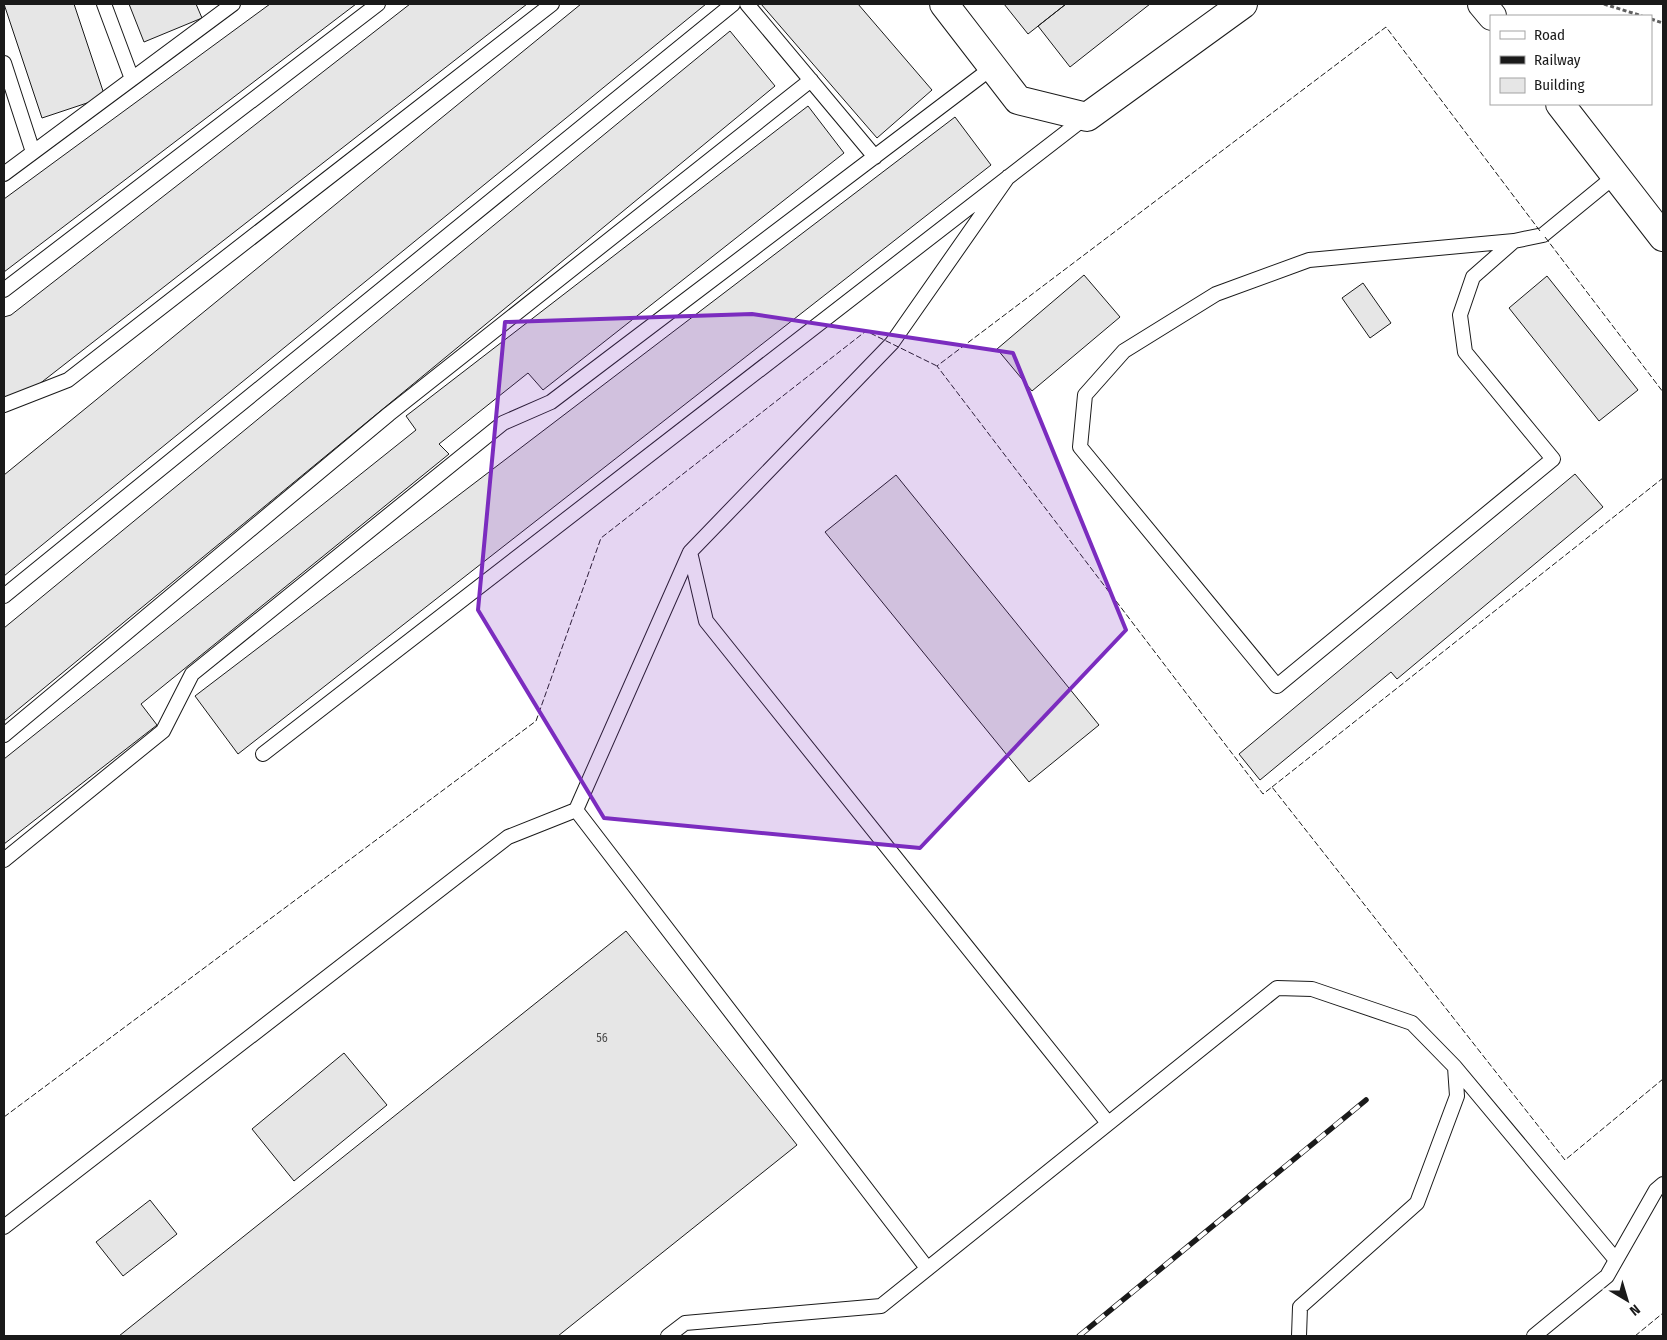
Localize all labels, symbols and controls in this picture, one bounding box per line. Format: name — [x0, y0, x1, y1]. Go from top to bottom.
legend — [1490, 15, 1652, 105]
text: Road — [1534, 26, 1565, 44]
text: Railway — [1534, 51, 1581, 69]
text: Building — [1534, 76, 1585, 94]
house number: 56 — [596, 1031, 608, 1045]
north arrow — [1602, 1275, 1652, 1325]
text: N — [1626, 1301, 1643, 1319]

